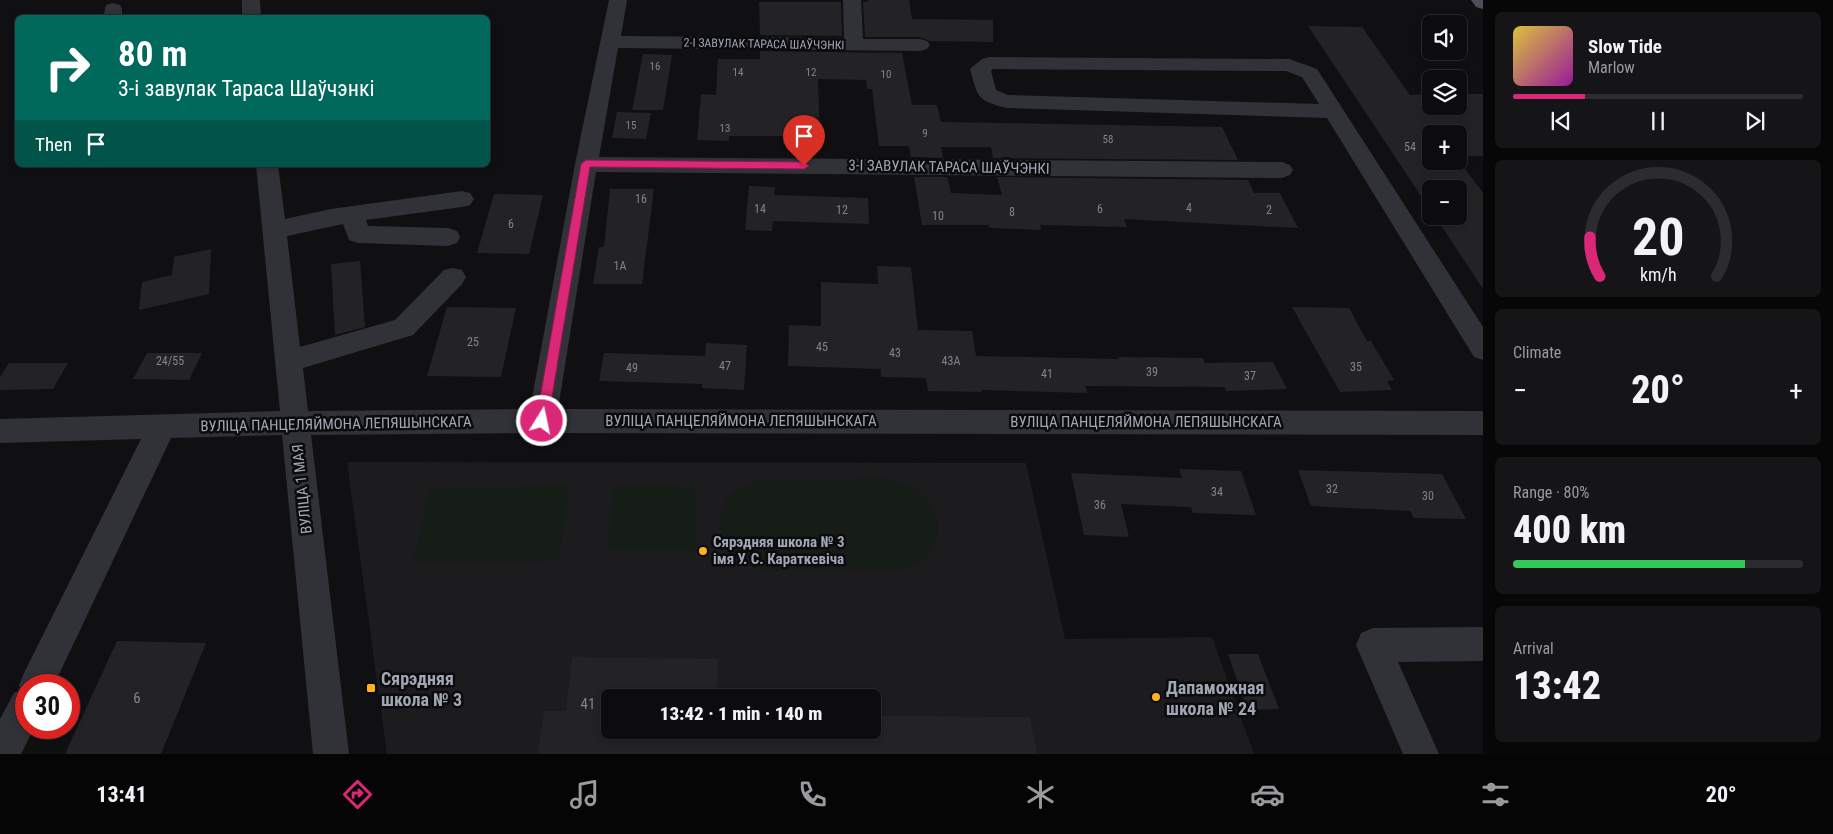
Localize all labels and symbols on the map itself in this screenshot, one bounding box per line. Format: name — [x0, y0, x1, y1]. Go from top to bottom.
street label: 2-І ЗАВУЛАК ТАРАСА ШАЎЧЭНКІ — [683, 35, 845, 52]
house number: 16 — [650, 60, 660, 73]
house number: 14 — [733, 66, 744, 79]
house number: 12 — [806, 66, 816, 79]
house number: 10 — [881, 68, 891, 81]
pin — [783, 115, 825, 166]
house number: 15 — [626, 119, 636, 132]
house number: 13 — [720, 122, 730, 135]
house number: 9 — [922, 127, 928, 140]
house number: 58 — [1103, 133, 1113, 146]
house number: 54 — [1404, 140, 1416, 154]
street label: 3-І ЗАВУЛАК ТАРАСА ШАЎЧЭНКІ — [848, 156, 1050, 178]
house number: 16 — [635, 192, 647, 206]
house number: 4 — [1186, 201, 1192, 215]
house number: 14 — [754, 202, 766, 216]
house number: 6 — [1097, 202, 1103, 216]
house number: 12 — [836, 203, 848, 217]
house number: 2 — [1266, 203, 1272, 217]
house number: 8 — [1009, 205, 1015, 219]
house number: 10 — [932, 209, 944, 223]
house number: 6 — [508, 217, 514, 231]
house number: 1А — [614, 259, 627, 273]
house number: 25 — [467, 335, 479, 349]
house number: 45 — [816, 340, 828, 354]
house number: 43 — [889, 346, 901, 360]
house number: 24/55 — [156, 354, 184, 368]
house number: 43А — [942, 354, 960, 368]
house number: 47 — [719, 359, 731, 373]
house number: 35 — [1350, 360, 1362, 374]
house number: 49 — [626, 361, 638, 375]
house number: 39 — [1146, 365, 1158, 379]
house number: 41 — [1041, 367, 1053, 381]
house number: 37 — [1244, 369, 1256, 383]
position arrow — [515, 394, 567, 446]
street label: ВУЛІЦА ПАНЦЕЛЯЙМОНА ЛЕПЯШЫНСКАГА — [605, 412, 877, 430]
street label: ВУЛІЦА ПАНЦЕЛЯЙМОНА ЛЕПЯШЫНСКАГА — [200, 413, 472, 435]
street label: ВУЛІЦА ПАНЦЕЛЯЙМОНА ЛЕПЯШЫНСКАГА — [1010, 413, 1282, 431]
street label: ВУЛІЦА 1 МАЯ — [288, 443, 316, 535]
house number: 32 — [1326, 482, 1338, 496]
house number: 34 — [1211, 485, 1223, 499]
house number: 30 — [1422, 489, 1434, 503]
house number: 36 — [1094, 498, 1106, 512]
place label: Сярэдняя школа № 3 імя У. С. Караткевіча — [713, 533, 845, 568]
marker: Сярэдняя школа № 3 імя У. С. Караткевіча — [697, 545, 709, 557]
place label: Сярэдняя школа № 3 — [381, 668, 462, 710]
speed limit sign: 30 — [15, 674, 80, 739]
place label: Дапаможная школа № 24 — [1166, 677, 1264, 719]
marker: Сярэдняя школа № 3 — [365, 682, 377, 694]
house number: 6 — [133, 689, 141, 707]
marker: Дапаможная школа № 24 — [1150, 691, 1162, 703]
house number: 41 — [581, 695, 595, 713]

